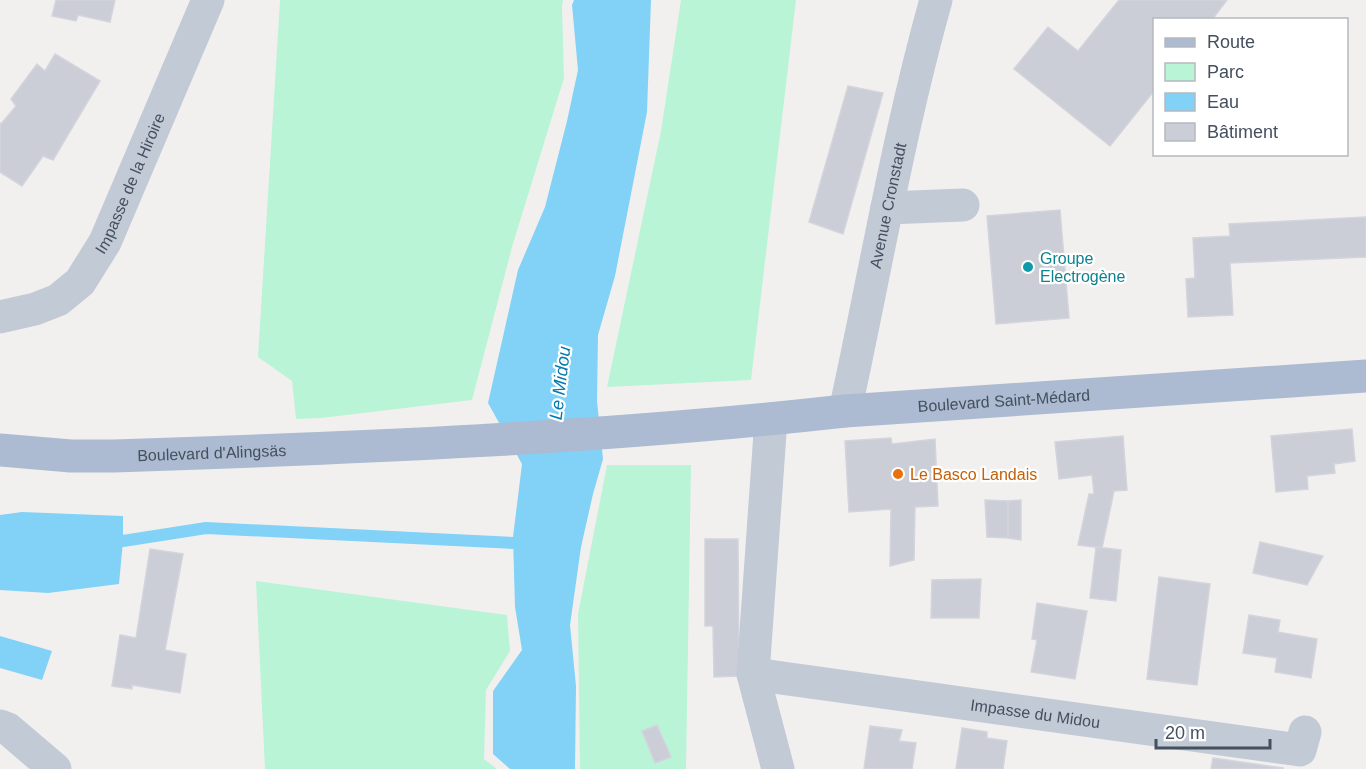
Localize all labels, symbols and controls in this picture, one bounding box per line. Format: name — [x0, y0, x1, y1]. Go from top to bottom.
legend — [1153, 18, 1348, 156]
text: Route — [1207, 32, 1255, 52]
text: Parc — [1207, 62, 1244, 82]
text: Eau — [1207, 92, 1239, 112]
street label: Impasse de la Hiroire — [92, 110, 167, 257]
text: Bâtiment — [1207, 122, 1278, 142]
street label: Avenue Cronstadt — [866, 140, 909, 270]
place label: Groupe Electrogène — [1040, 250, 1125, 285]
marker: Groupe Electrogène — [1021, 260, 1035, 274]
water label: Le Midou — [546, 345, 574, 421]
street label: Boulevard Saint-Médard — [917, 386, 1091, 415]
street label: Boulevard d'Alingsäs — [137, 441, 286, 464]
place label: Le Basco Landais — [910, 466, 1037, 483]
marker: Le Basco Landais — [891, 467, 905, 481]
street label: Impasse du Midou — [969, 696, 1101, 731]
scale bar — [1156, 712, 1270, 750]
text: 20 m — [1165, 723, 1205, 743]

